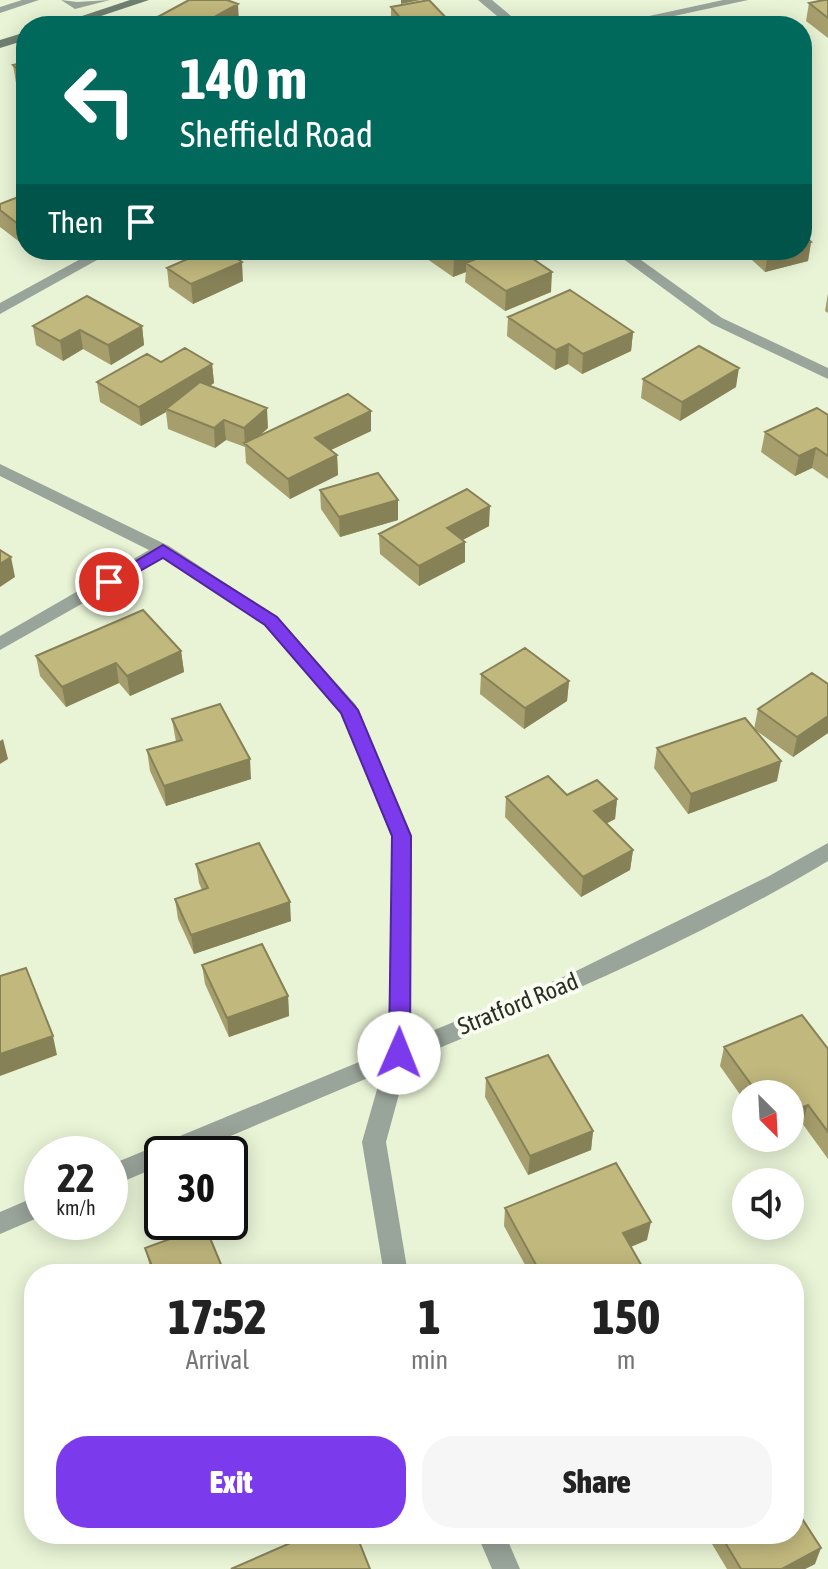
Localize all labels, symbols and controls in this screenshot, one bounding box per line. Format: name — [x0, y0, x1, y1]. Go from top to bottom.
text: 140 m — [180, 47, 307, 111]
icon: left — [48, 48, 152, 152]
text: Sheffield Road — [180, 113, 373, 155]
icon: arrive — [119, 200, 163, 244]
text: Then — [48, 205, 103, 239]
pin — [75, 548, 143, 616]
icon: arrive — [87, 560, 131, 604]
street label: Stratford Road — [454, 967, 582, 1040]
position arrow — [357, 1011, 441, 1095]
north arrow — [732, 1080, 804, 1152]
map controls — [732, 1080, 804, 1240]
speed limit sign: 30 — [144, 1136, 248, 1240]
text: 22 — [57, 1155, 95, 1200]
button: sound — [732, 1168, 804, 1240]
text: km/h — [56, 1196, 96, 1219]
text: 17:52 — [168, 1289, 267, 1344]
text: 1 — [418, 1289, 441, 1344]
text: 150 — [592, 1289, 660, 1344]
text: Arrival — [186, 1345, 249, 1375]
text: min — [411, 1345, 448, 1375]
text: m — [617, 1345, 635, 1375]
button: Exit — [56, 1436, 406, 1528]
button: Share — [422, 1436, 772, 1528]

